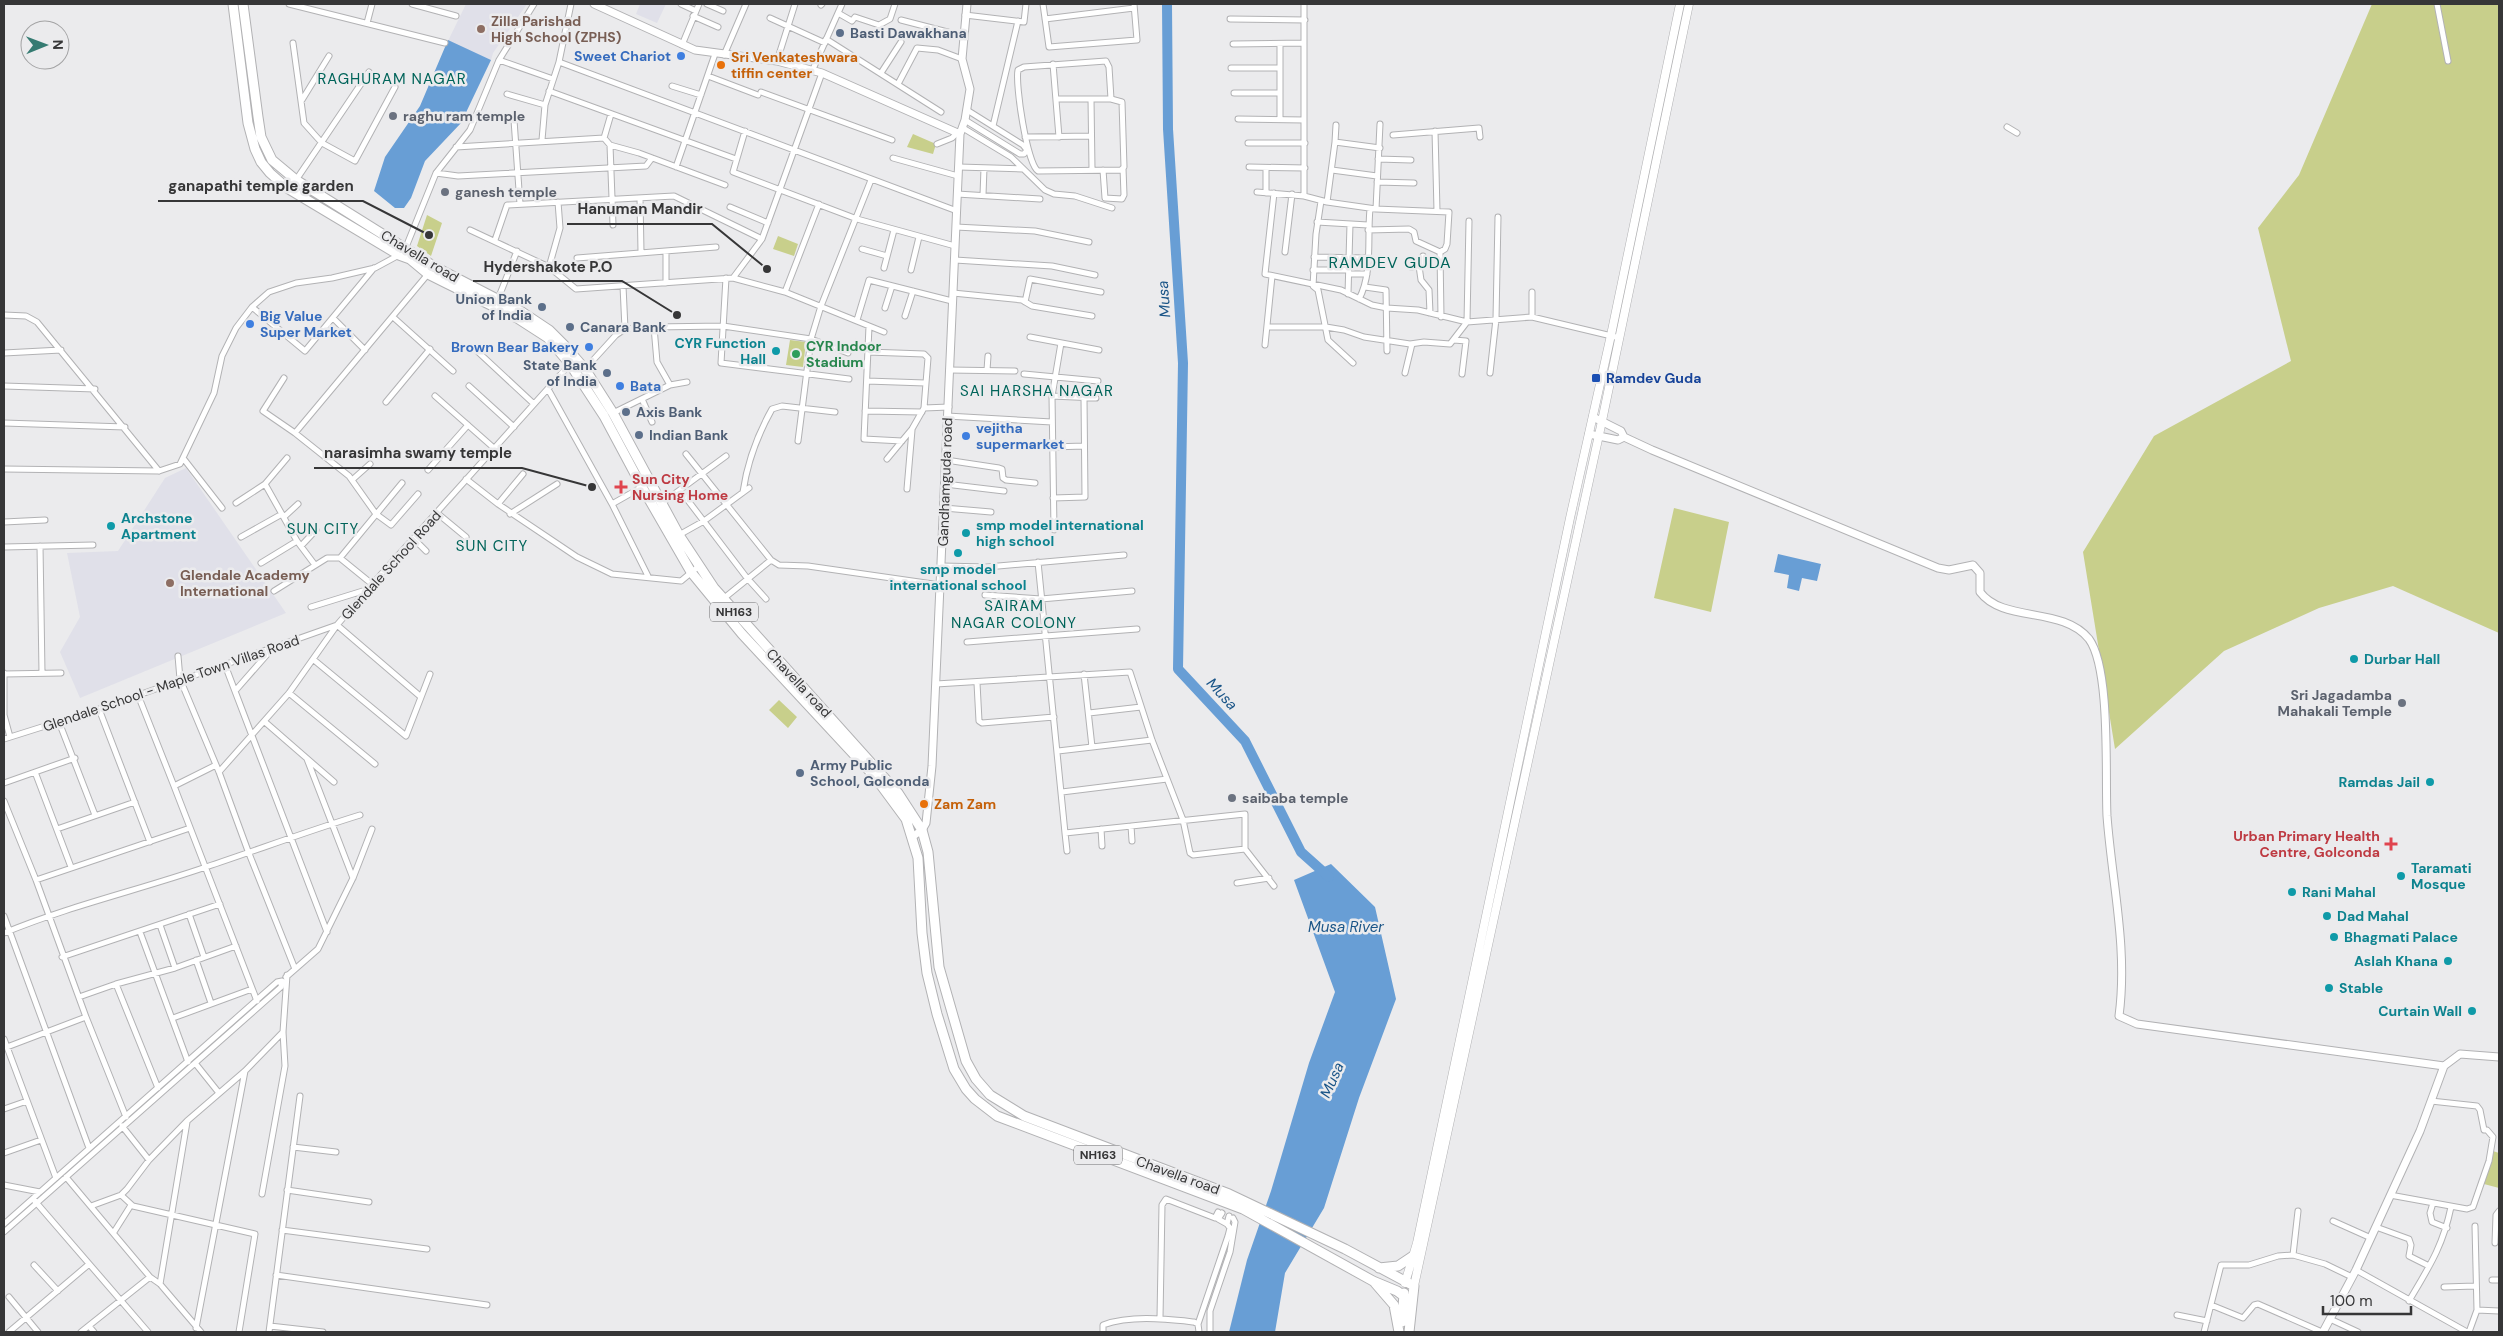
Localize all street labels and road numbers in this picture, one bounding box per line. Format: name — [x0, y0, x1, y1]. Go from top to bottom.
street label: Chavella road — [378, 226, 462, 286]
street label: Gandhamguda road — [934, 417, 956, 547]
street label: Glendale School Road — [337, 507, 445, 623]
road number: NH163 — [710, 602, 758, 622]
street label: Glendale School - Maple Town Villas Road — [41, 631, 301, 735]
street label: Chavella road — [763, 645, 835, 721]
road number: NH163 — [1074, 1146, 1122, 1164]
street label: Chavella road — [1134, 1152, 1222, 1198]

